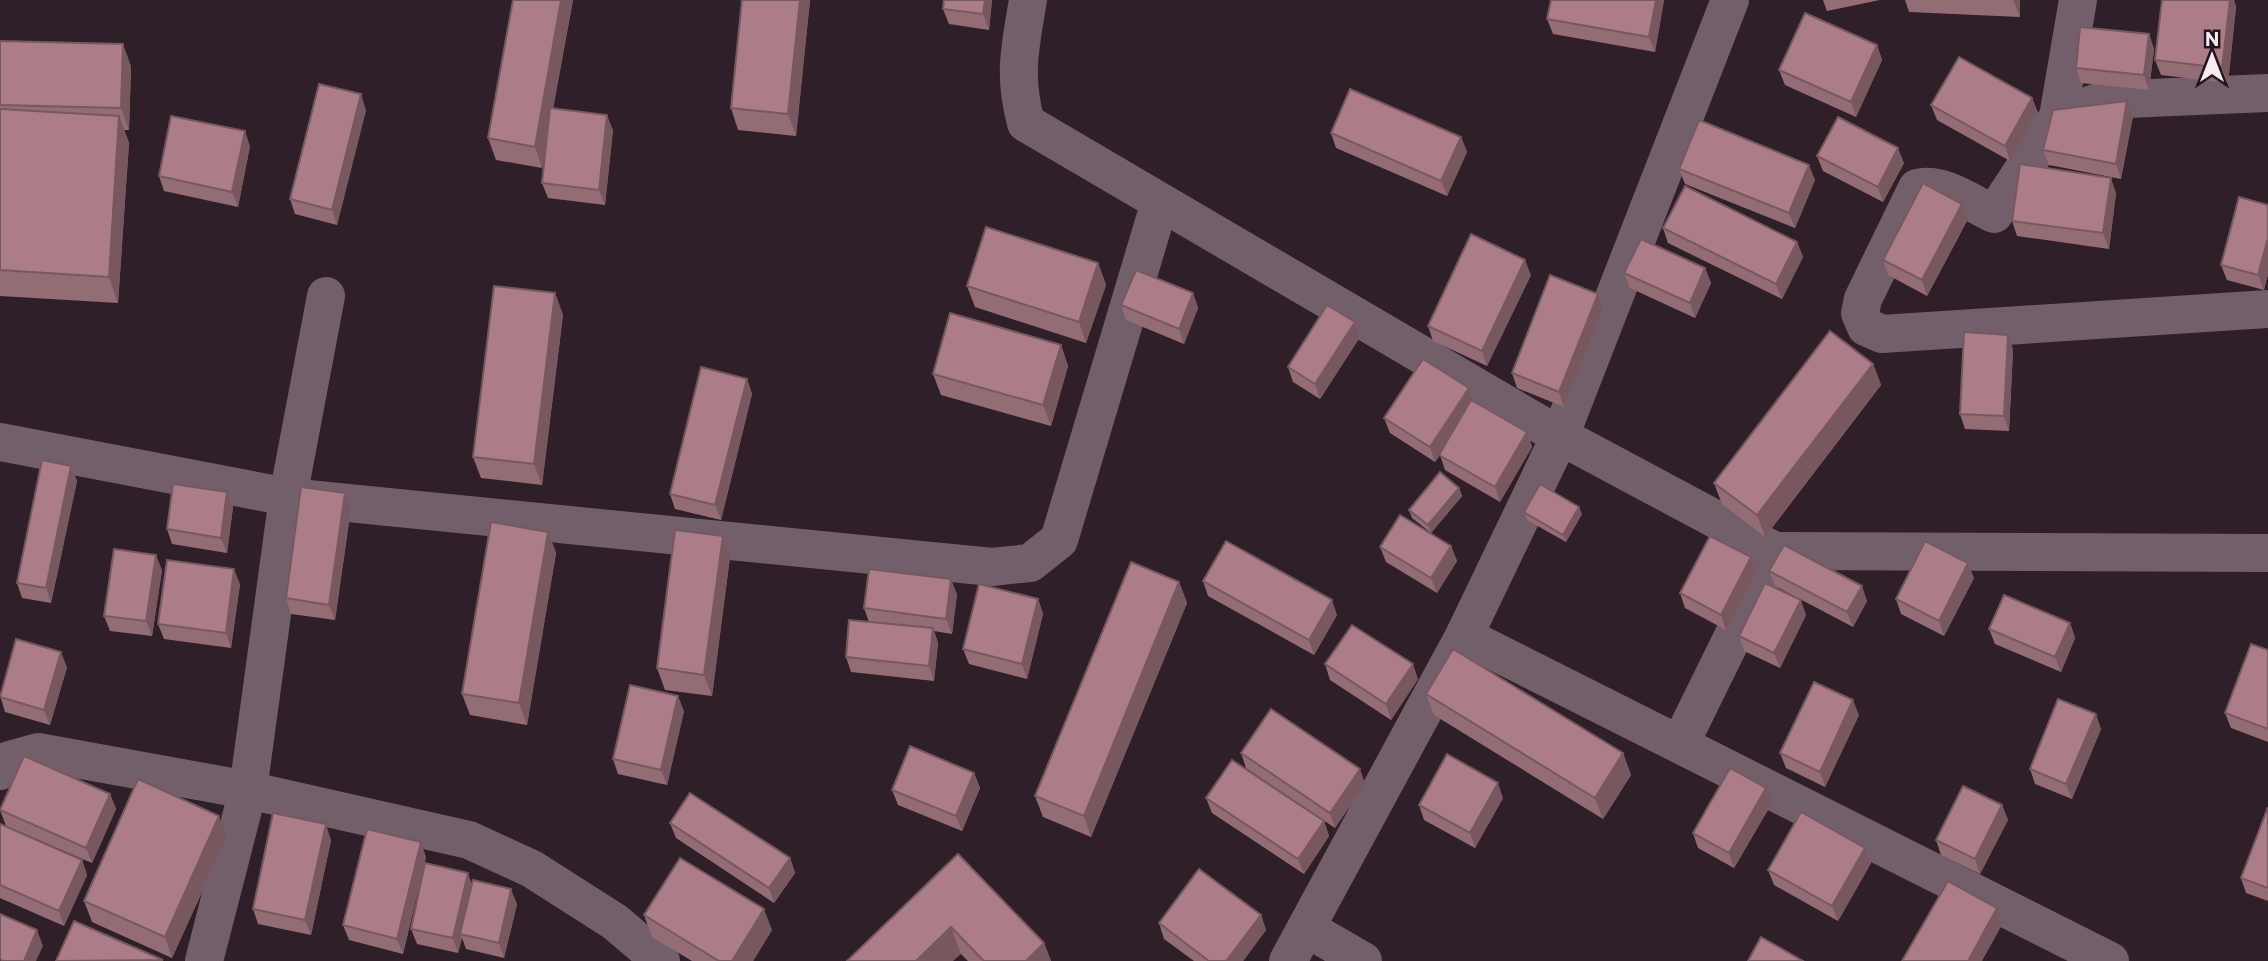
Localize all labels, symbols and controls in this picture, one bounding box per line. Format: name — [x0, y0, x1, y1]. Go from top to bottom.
north arrow — [2177, 21, 2247, 91]
text: N — [2205, 27, 2219, 50]

